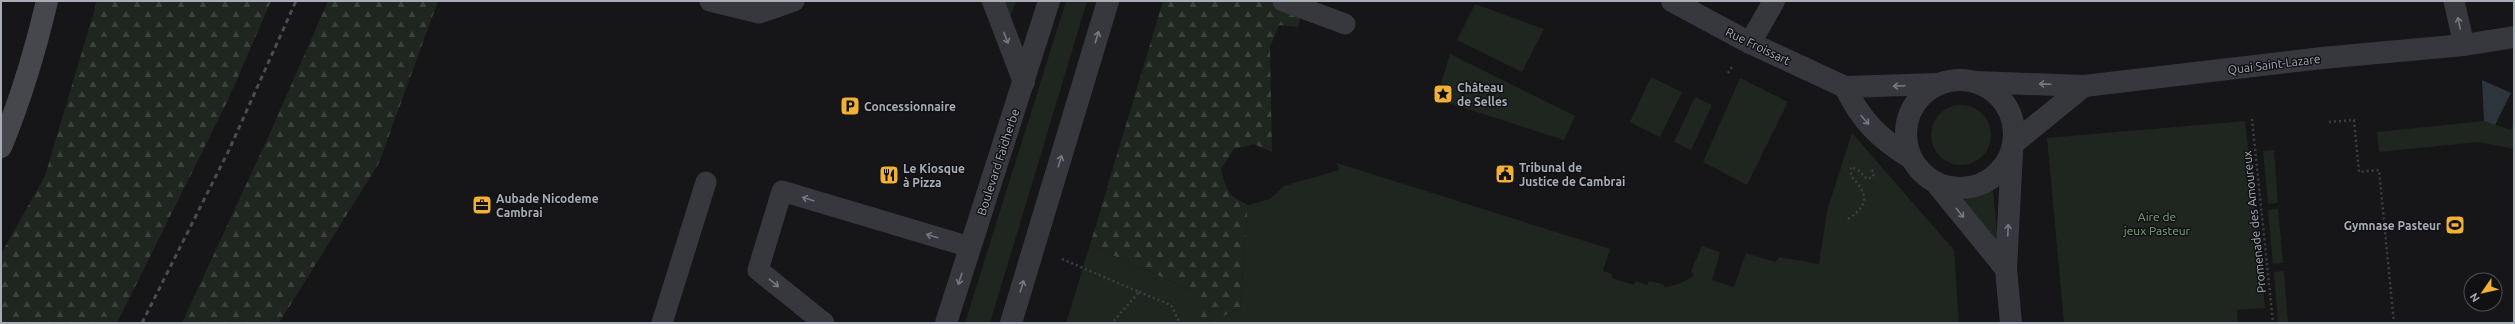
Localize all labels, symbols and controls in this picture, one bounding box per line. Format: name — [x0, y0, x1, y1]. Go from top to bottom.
one-way arrow — [2455, 17, 2463, 30]
street label: Rue Froissart — [1724, 25, 1793, 67]
one-way arrow — [1094, 30, 1101, 43]
one-way arrow — [1003, 31, 1011, 43]
street label: Quai Saint-Lazare — [2227, 52, 2321, 76]
place label: Château de Selles — [1457, 81, 1508, 108]
one-way arrow — [2039, 81, 2052, 88]
one-way arrow — [1893, 82, 1906, 89]
place icon: Château de Selles — [1432, 83, 1454, 105]
parking icon: Concessionnaire — [839, 95, 861, 117]
place label: Concessionnaire — [864, 100, 956, 113]
street label: Boulevard Faidherbe — [975, 107, 1021, 217]
one-way arrow — [1861, 115, 1870, 125]
street label: Promenade des Amoureux — [2240, 150, 2268, 294]
one-way arrow — [1057, 155, 1064, 168]
place label: Tribunal de Justice de Cambrai — [1519, 161, 1625, 188]
place label: Le Kiosque à Pizza — [903, 162, 965, 189]
public building icon: Tribunal de Justice de Cambrai — [1494, 163, 1516, 185]
restaurant icon: Le Kiosque à Pizza — [878, 164, 900, 186]
place label: Aubade Nicodeme Cambrai — [496, 192, 599, 219]
office icon: Aubade Nicodeme Cambrai — [471, 194, 493, 216]
one-way arrow — [801, 195, 814, 202]
one-way arrow — [1956, 208, 1965, 219]
park label: Aire de jeux Pasteur — [2123, 210, 2191, 237]
sports icon: Gymnase Pasteur — [2444, 214, 2466, 236]
place label: Gymnase Pasteur — [2344, 219, 2441, 232]
one-way arrow — [2004, 224, 2012, 237]
one-way arrow — [926, 232, 939, 239]
one-way arrow — [955, 272, 963, 284]
north arrow — [2463, 272, 2503, 312]
one-way arrow — [769, 278, 779, 287]
one-way arrow — [1019, 279, 1026, 292]
text: N — [2467, 291, 2482, 304]

